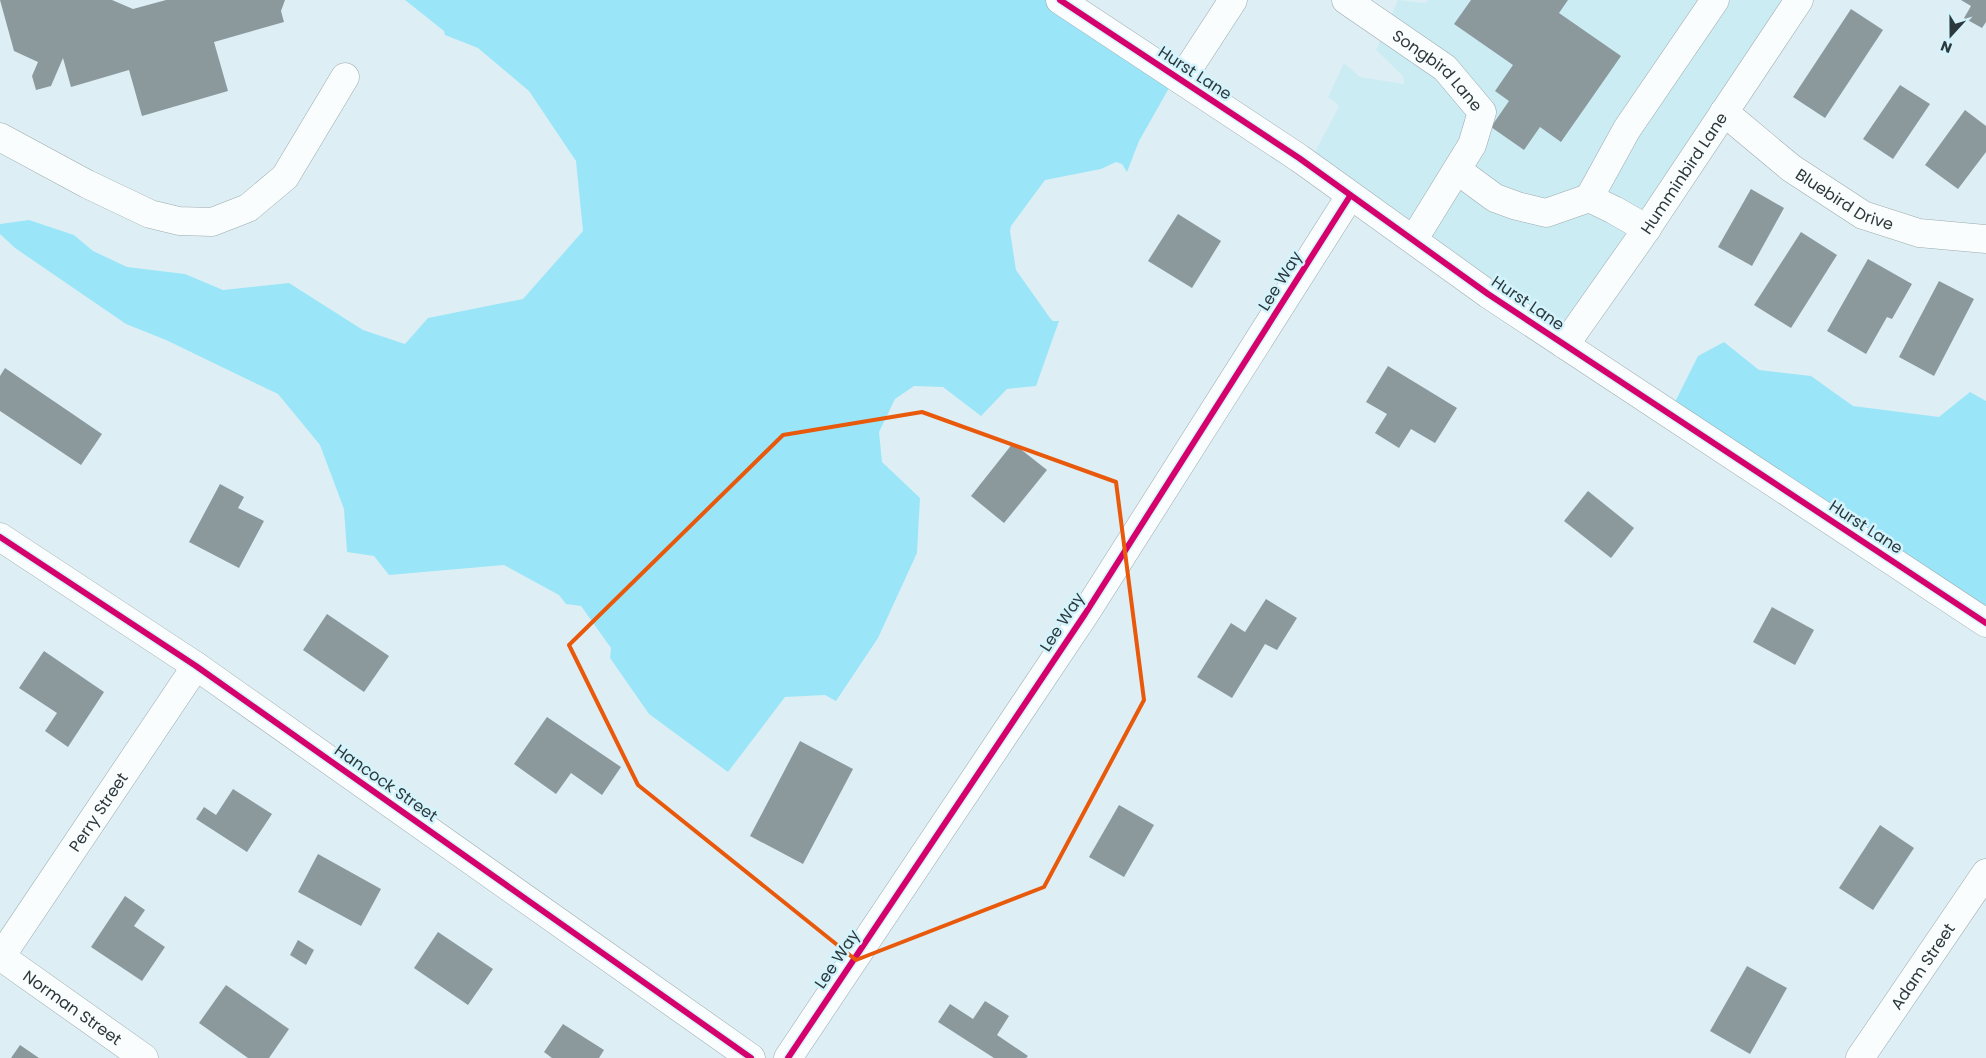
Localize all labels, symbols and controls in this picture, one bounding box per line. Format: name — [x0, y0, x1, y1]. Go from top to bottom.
north arrow — [1926, 10, 1976, 60]
street label: Songbird Lane — [1388, 24, 1488, 116]
text: N — [1938, 36, 1955, 58]
street label: Hurst Lane — [1154, 41, 1236, 105]
street label: Humminbird Lane — [1635, 107, 1733, 239]
street label: Bluebird Drive — [1791, 163, 1897, 236]
street label: Lee Way — [1253, 247, 1307, 315]
street label: Hurst Lane — [1487, 270, 1569, 336]
street label: Hurst Lane — [1825, 495, 1907, 559]
street label: Lee Way — [1034, 588, 1090, 656]
street label: Hancock Street — [330, 739, 442, 827]
street label: Perry Street — [63, 767, 133, 856]
street label: Adam Street — [1885, 918, 1960, 1014]
street label: Lee Way — [809, 925, 865, 993]
street label: Norman Street — [19, 964, 127, 1051]

